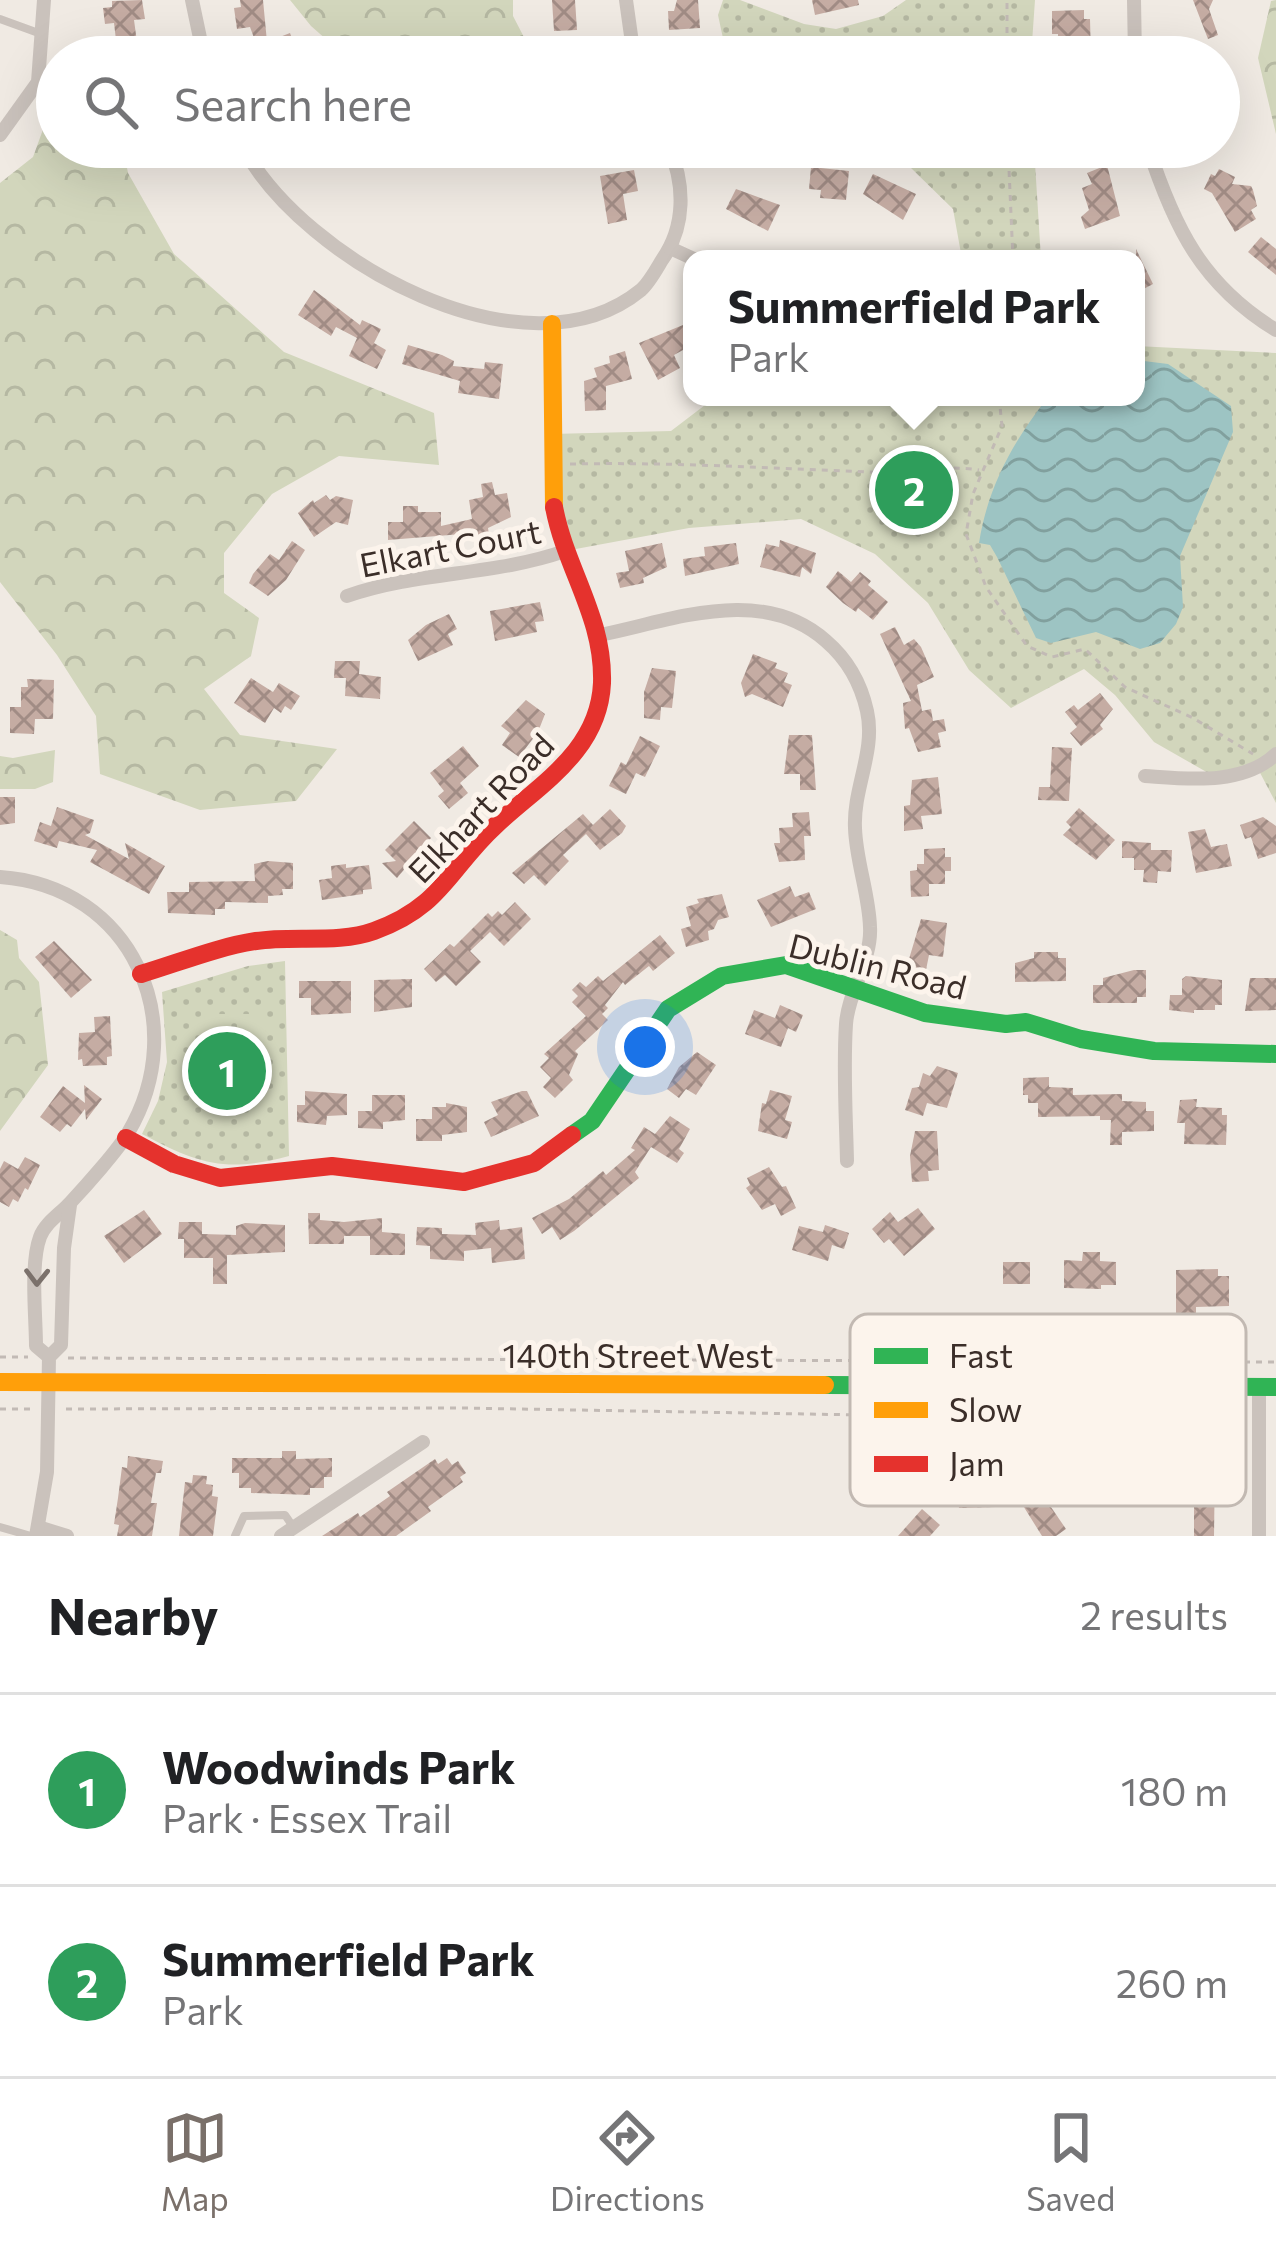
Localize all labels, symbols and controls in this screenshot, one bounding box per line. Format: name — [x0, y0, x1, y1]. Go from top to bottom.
search box — [36, 36, 1240, 168]
icon: search — [78, 69, 144, 135]
text: Search here — [174, 75, 412, 130]
popup — [683, 250, 1145, 406]
text: Summerfield Park — [728, 277, 1100, 332]
text: Park — [728, 332, 809, 380]
pin: 2 — [875, 445, 953, 535]
street label: Elkart Court — [356, 509, 544, 585]
street label: Elkhart Road — [399, 724, 561, 890]
street label: Dublin Road — [785, 923, 971, 1007]
your location — [615, 1017, 675, 1077]
pin: 1 — [188, 1026, 266, 1116]
one-way arrow — [24, 1268, 50, 1287]
legend — [850, 1314, 1246, 1506]
street label: 140th Street West — [502, 1334, 774, 1375]
text: Fast — [949, 1334, 1013, 1375]
text: Slow — [949, 1388, 1022, 1429]
text: Jam — [949, 1442, 1005, 1483]
text: Nearby — [48, 1583, 218, 1646]
text: 2 results — [1080, 1590, 1228, 1638]
text: Woodwinds Park — [162, 1738, 515, 1793]
text: 1 — [78, 1766, 96, 1814]
text: 180 m — [1121, 1766, 1228, 1814]
text: Park · Essex Trail — [162, 1793, 452, 1841]
text: Summerfield Park — [162, 1930, 535, 1985]
text: 2 — [76, 1958, 98, 2006]
text: 260 m — [1116, 1958, 1228, 2006]
text: Park — [162, 1985, 244, 2033]
tab: Map — [161, 2105, 229, 2218]
tab: Directions — [550, 2105, 705, 2218]
tab: Saved — [1026, 2105, 1115, 2218]

